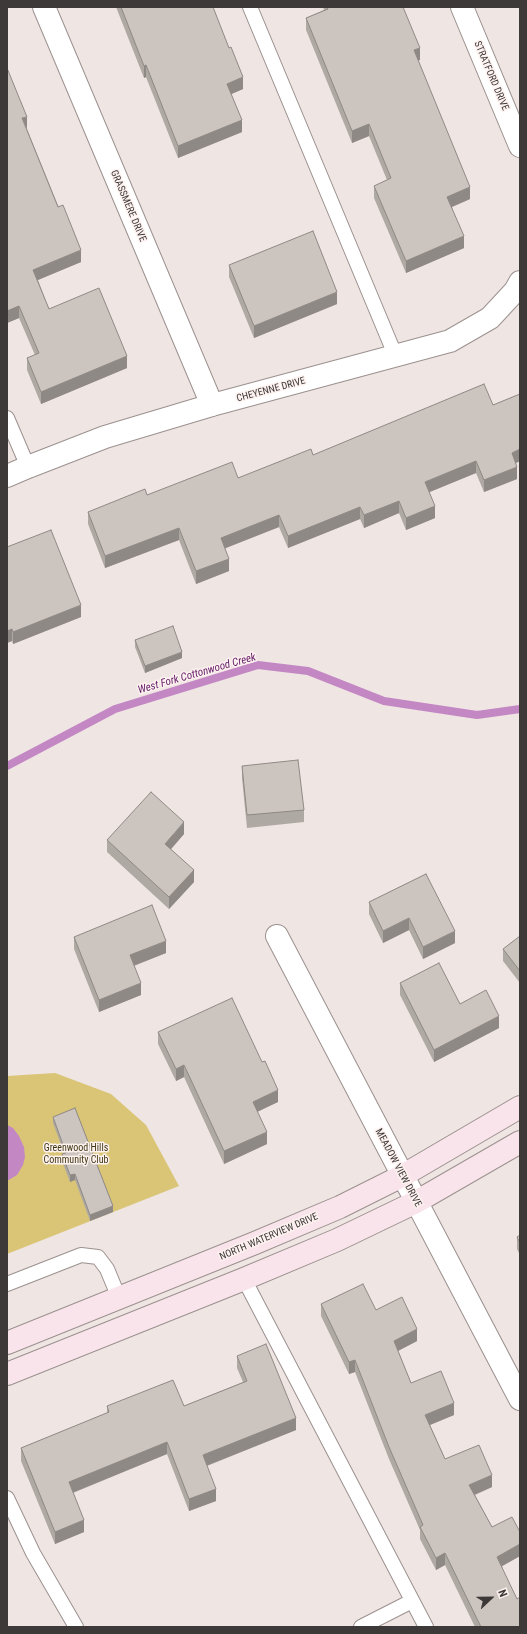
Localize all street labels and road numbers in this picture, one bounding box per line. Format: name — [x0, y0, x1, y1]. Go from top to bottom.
street label: STRATFORD DRIVE — [471, 39, 511, 113]
street label: GRASSMERE DRIVE — [108, 168, 148, 244]
street label: CHEYENNE DRIVE — [235, 375, 307, 405]
street label: MEADOW VIEW DRIVE — [372, 1127, 424, 1209]
street label: NORTH WATERVIEW DRIVE — [218, 1211, 320, 1263]

